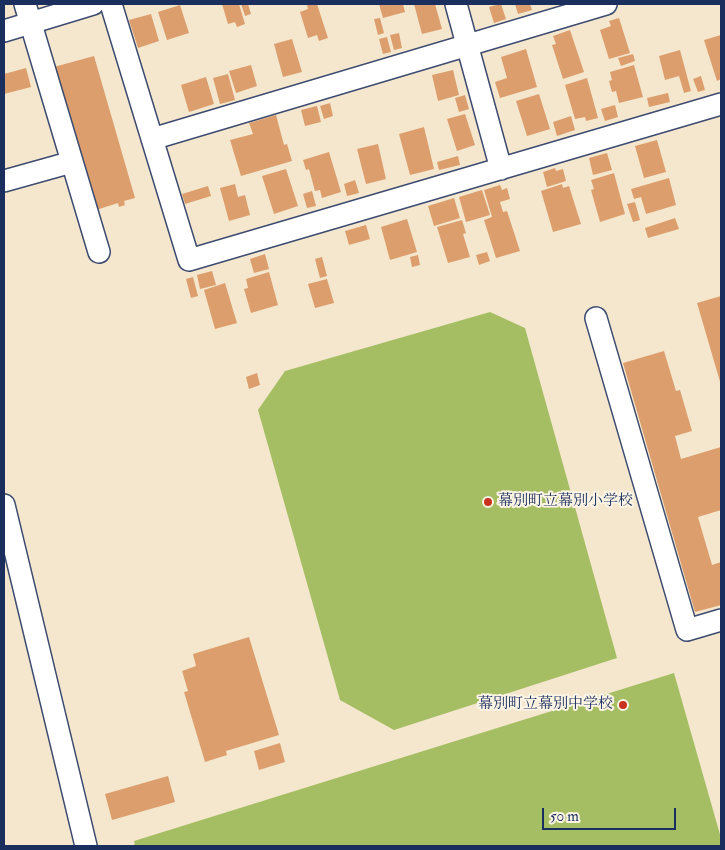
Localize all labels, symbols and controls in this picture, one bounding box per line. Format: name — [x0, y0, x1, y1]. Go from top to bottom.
place label: 幕別町立幕別小学校 — [498, 493, 633, 511]
marker: 幕別町立幕別小学校 — [482, 496, 494, 508]
place label: 幕別町立幕別中学校 — [478, 696, 613, 714]
marker: 幕別町立幕別中学校 — [617, 699, 629, 711]
scale bar — [545, 798, 679, 830]
text: 50 m — [550, 807, 579, 826]

